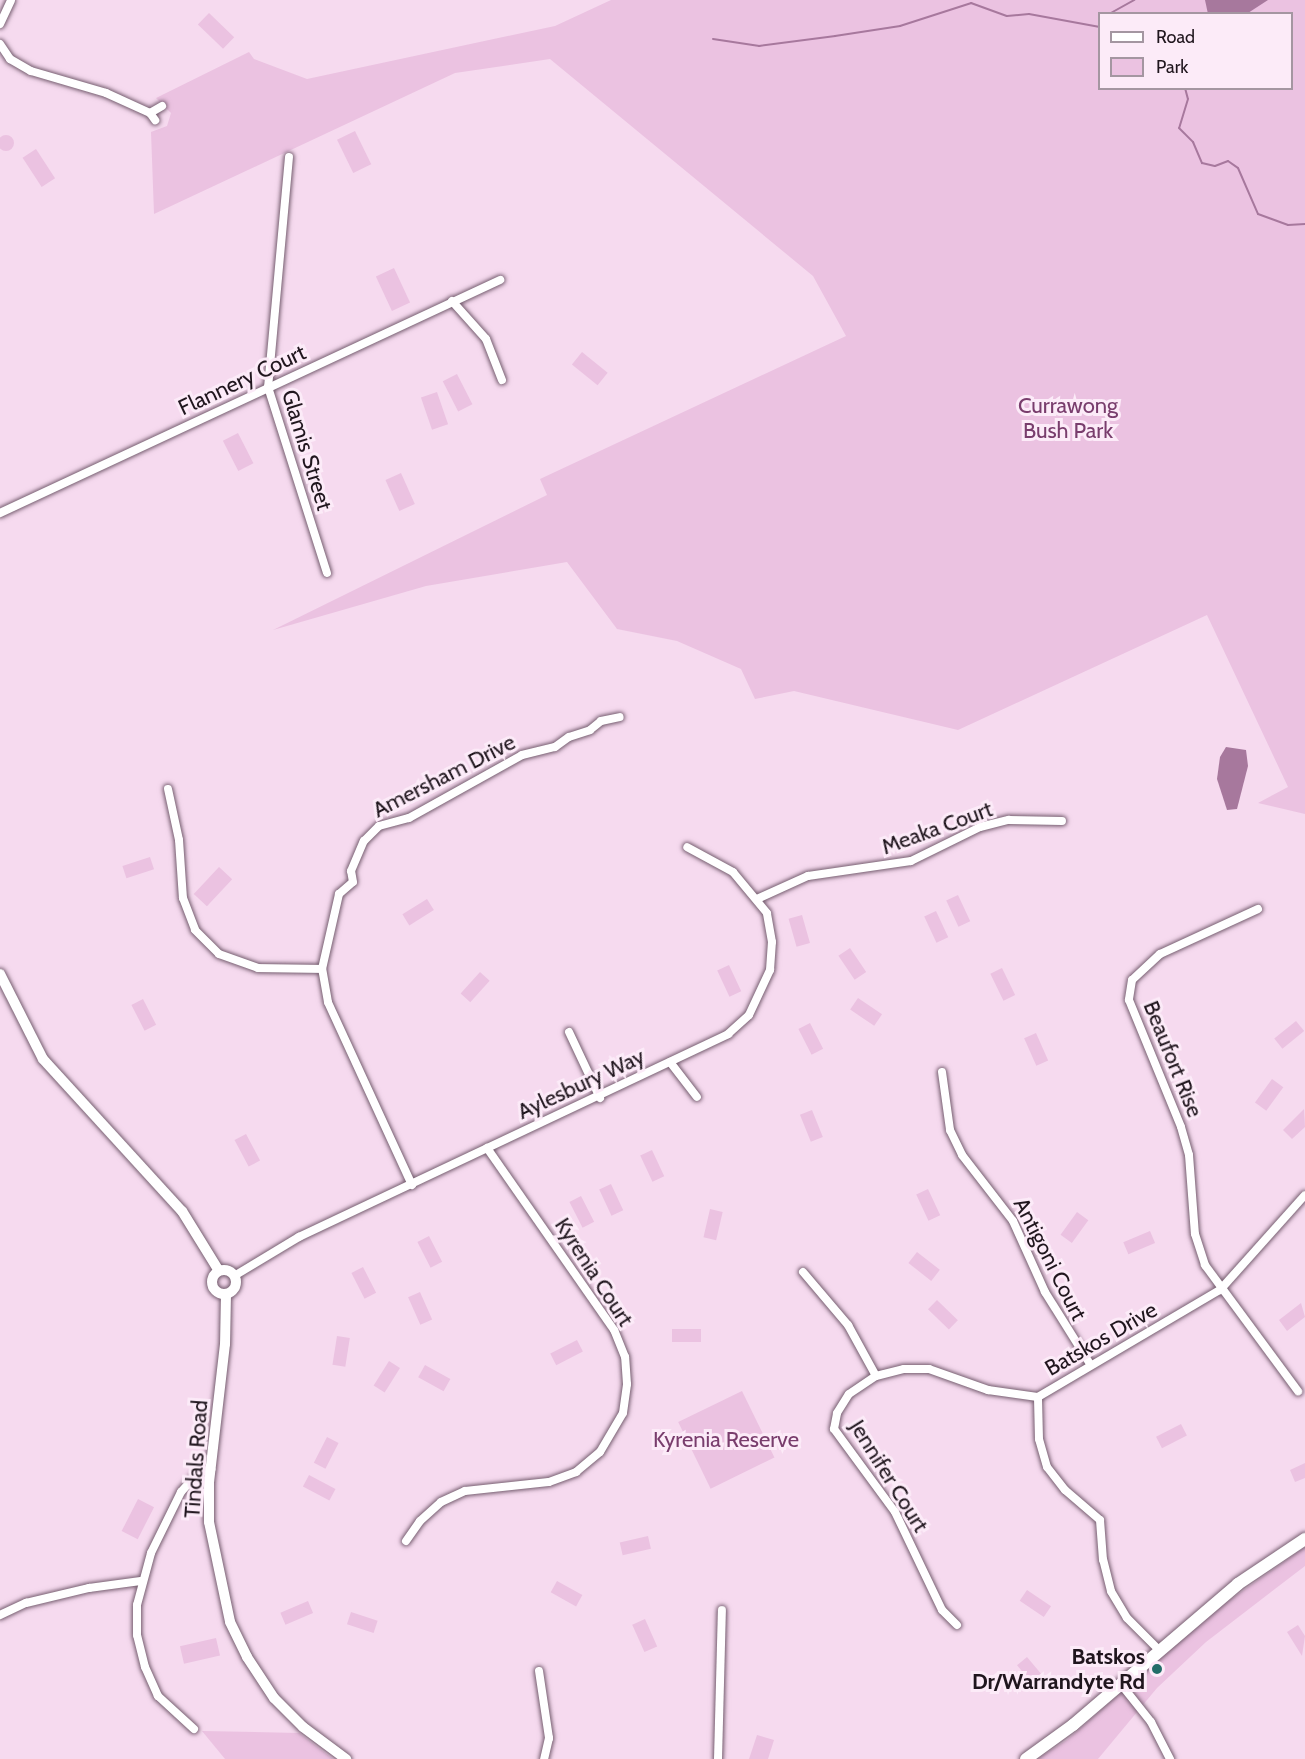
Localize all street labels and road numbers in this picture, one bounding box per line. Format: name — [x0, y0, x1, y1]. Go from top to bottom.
street label: Flannery Court — [174, 339, 310, 421]
street label: Glamis Street — [276, 386, 338, 514]
street label: Amersham Drive — [368, 729, 520, 823]
street label: Meaka Court — [878, 796, 996, 860]
street label: Beaufort Rise — [1138, 997, 1208, 1121]
street label: Aylesbury Way — [513, 1043, 649, 1125]
street label: Antigoni Court — [1008, 1193, 1092, 1325]
street label: Kyrenia Court — [549, 1213, 639, 1331]
street label: Batskos Drive — [1040, 1296, 1162, 1382]
street label: Tindals Road — [179, 1399, 213, 1519]
street label: Jennifer Court — [844, 1415, 934, 1537]

